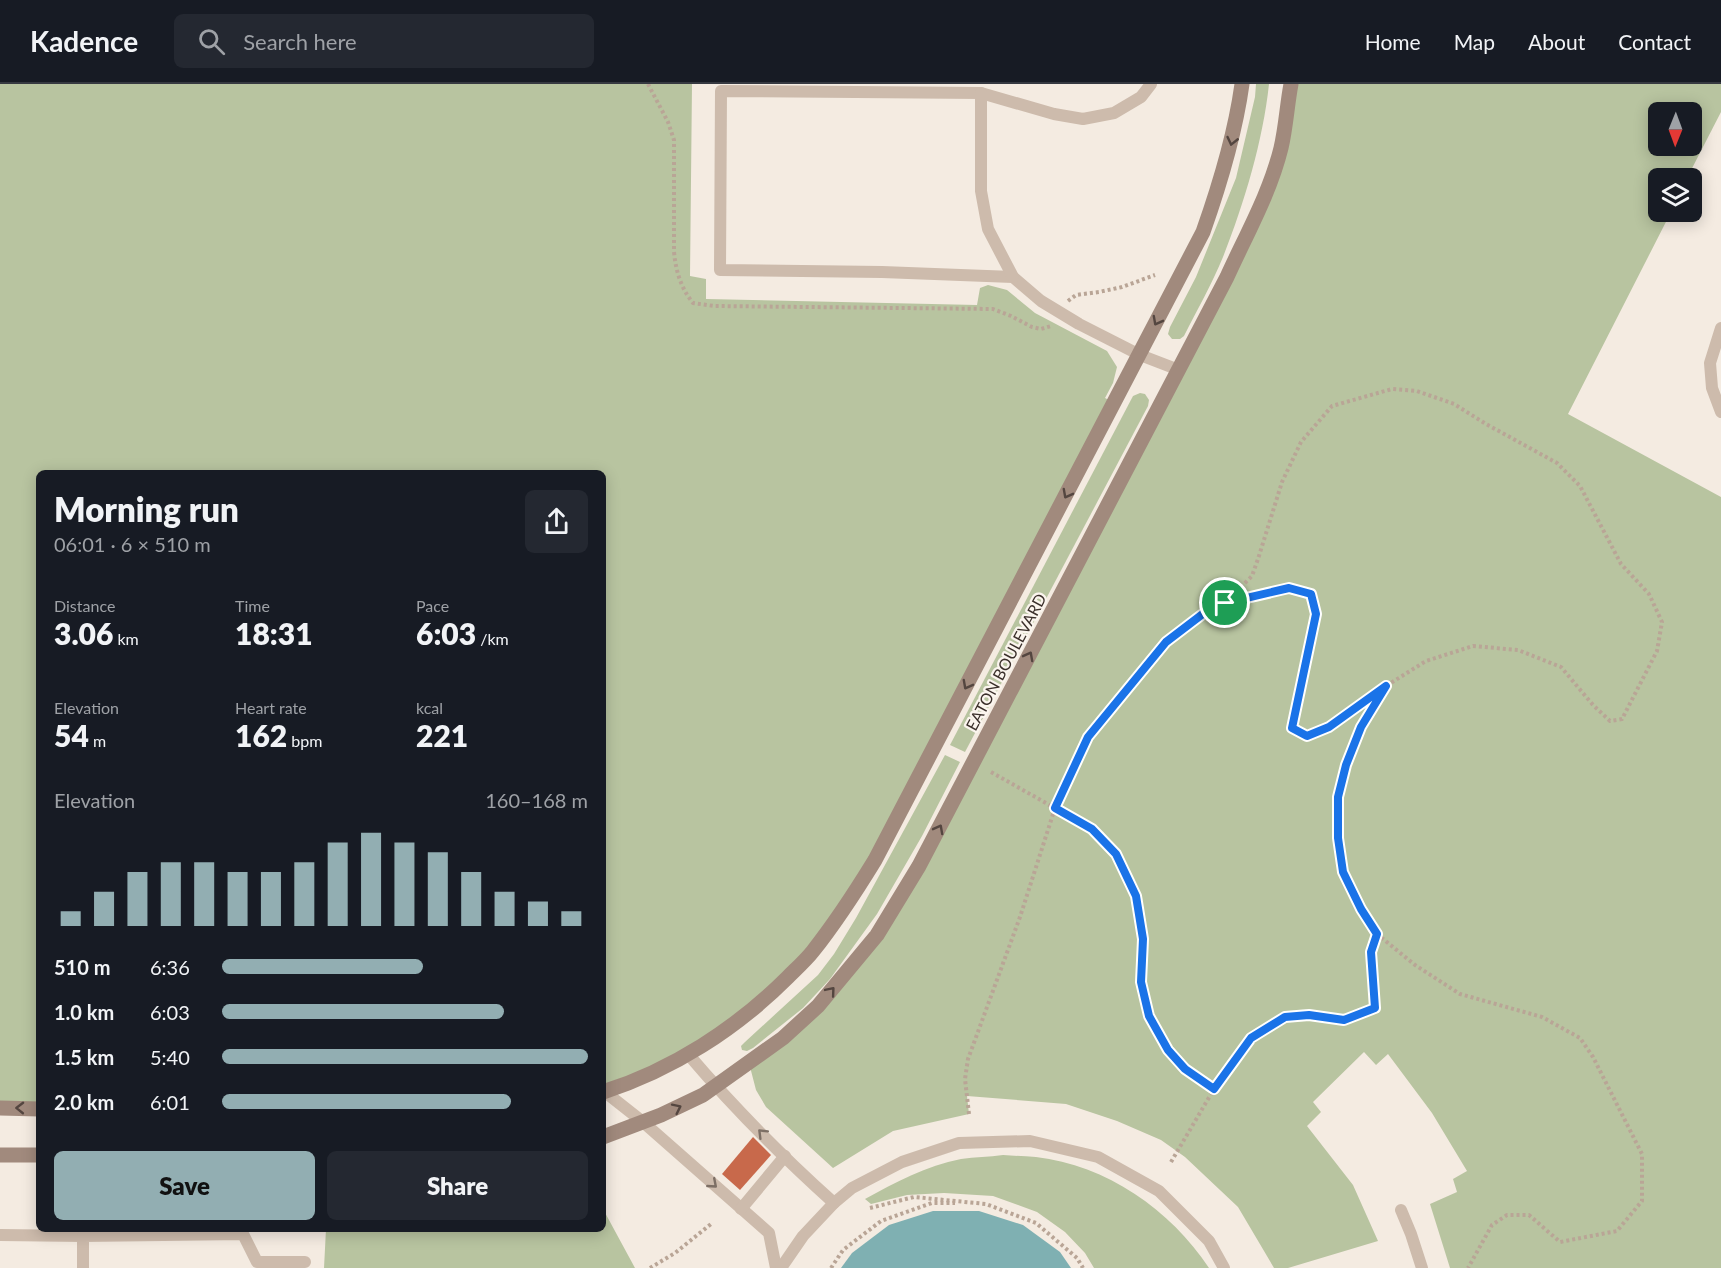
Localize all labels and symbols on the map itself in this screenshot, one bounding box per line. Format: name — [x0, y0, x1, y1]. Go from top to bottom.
north arrow — [1648, 102, 1702, 156]
one-way arrow — [1226, 136, 1239, 146]
one-way arrow — [1153, 315, 1164, 325]
one-way arrow — [1063, 488, 1074, 498]
pin — [1199, 577, 1250, 628]
street label: EATON BOULEVARD — [961, 590, 1050, 733]
one-way arrow — [1022, 652, 1034, 663]
one-way arrow — [963, 679, 974, 690]
one-way arrow — [932, 825, 943, 835]
one-way arrow — [824, 987, 835, 998]
one-way arrow — [15, 1102, 24, 1115]
one-way arrow — [670, 1103, 681, 1115]
one-way arrow — [758, 1130, 769, 1140]
one-way arrow — [707, 1177, 717, 1188]

